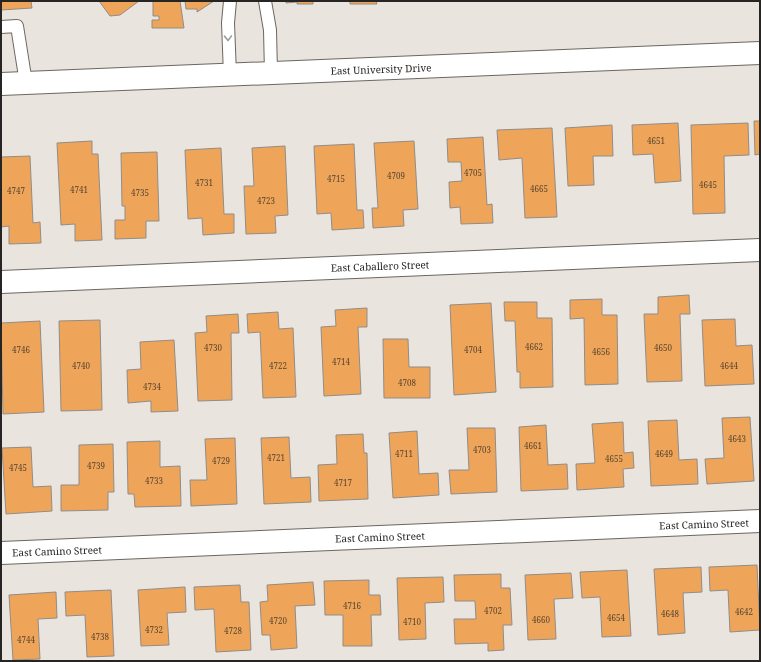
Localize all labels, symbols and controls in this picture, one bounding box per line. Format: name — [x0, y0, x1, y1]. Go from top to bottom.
one-way arrow — [224, 35, 232, 41]
street label: East University Drive — [330, 60, 432, 78]
house number: 4651 — [647, 135, 665, 146]
house number: 4705 — [464, 167, 482, 178]
house number: 4709 — [387, 170, 405, 181]
house number: 4715 — [327, 173, 345, 184]
house number: 4731 — [195, 177, 213, 188]
house number: 4645 — [699, 179, 717, 190]
house number: 4665 — [530, 183, 548, 194]
house number: 4741 — [70, 184, 88, 195]
house number: 4747 — [7, 185, 25, 196]
house number: 4735 — [131, 187, 149, 198]
house number: 4723 — [257, 195, 275, 206]
street label: East Caballero Street — [331, 257, 430, 275]
house number: 4662 — [525, 341, 543, 352]
house number: 4730 — [204, 342, 222, 353]
house number: 4650 — [654, 342, 672, 353]
house number: 4746 — [12, 344, 30, 355]
house number: 4704 — [464, 344, 482, 355]
house number: 4656 — [592, 346, 610, 357]
house number: 4714 — [332, 356, 350, 367]
house number: 4740 — [72, 360, 90, 371]
house number: 4722 — [269, 360, 287, 371]
house number: 4644 — [720, 360, 738, 371]
house number: 4708 — [398, 377, 416, 388]
house number: 4734 — [143, 381, 161, 392]
house number: 4643 — [728, 433, 746, 444]
house number: 4661 — [524, 440, 542, 451]
house number: 4703 — [473, 444, 491, 455]
house number: 4711 — [395, 448, 413, 459]
house number: 4649 — [655, 448, 673, 459]
house number: 4721 — [267, 452, 285, 463]
house number: 4655 — [605, 453, 623, 464]
house number: 4729 — [212, 455, 230, 466]
house number: 4739 — [87, 460, 105, 471]
house number: 4745 — [9, 462, 27, 473]
house number: 4733 — [145, 475, 163, 486]
house number: 4717 — [334, 477, 352, 488]
street label: East Camino Street — [659, 515, 750, 533]
street label: East Camino Street — [335, 528, 426, 546]
street label: East Camino Street — [12, 542, 103, 560]
house number: 4716 — [343, 600, 361, 611]
house number: 4702 — [484, 605, 502, 616]
house number: 4642 — [735, 606, 753, 617]
house number: 4648 — [661, 608, 679, 619]
house number: 4654 — [607, 612, 625, 623]
house number: 4660 — [532, 614, 550, 625]
house number: 4720 — [269, 615, 287, 626]
house number: 4710 — [403, 616, 421, 627]
house number: 4732 — [145, 624, 163, 635]
house number: 4728 — [224, 625, 242, 636]
house number: 4738 — [91, 631, 109, 642]
house number: 4744 — [17, 634, 35, 645]

